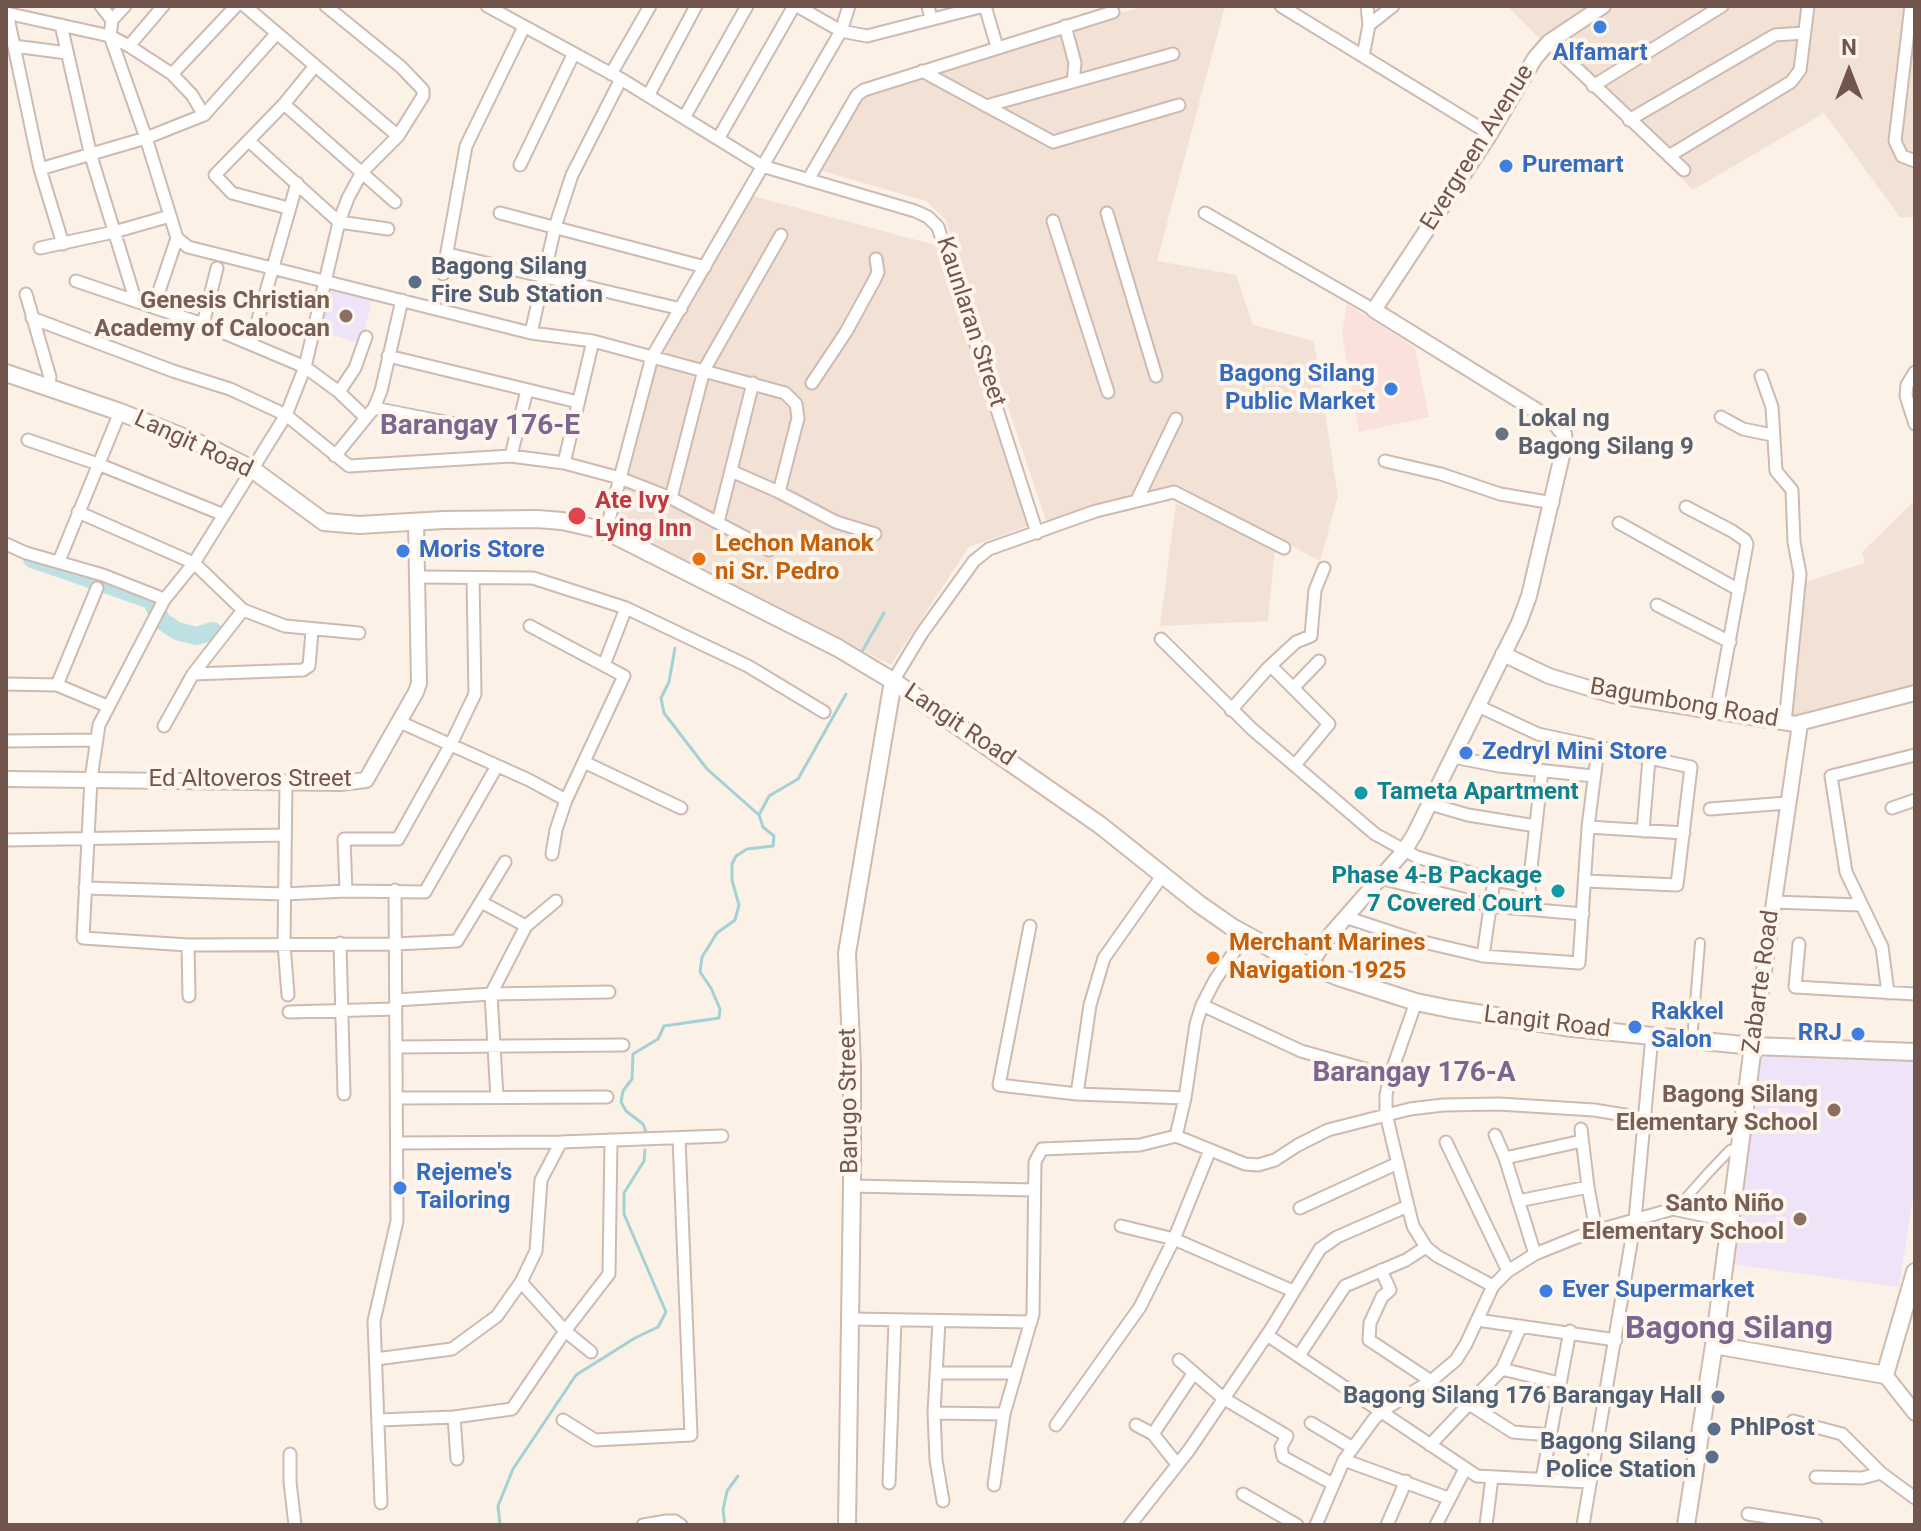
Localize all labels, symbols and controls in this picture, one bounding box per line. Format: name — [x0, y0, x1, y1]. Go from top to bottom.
marker: Alfamart — [1591, 18, 1609, 36]
north arrow — [1809, 32, 1889, 112]
text: N — [1841, 35, 1857, 60]
place label: Alfamart — [1552, 40, 1648, 68]
street label: Evergreen Avenue — [1415, 60, 1541, 236]
place label: Puremart — [1522, 152, 1624, 180]
marker: Puremart — [1497, 157, 1515, 175]
street label: Kaunlaran Street — [929, 234, 1011, 410]
place label: Bagong Silang Fire Sub Station — [431, 254, 603, 310]
marker: Bagong Silang Fire Sub Station — [406, 273, 424, 291]
place label: Genesis Christian Academy of Caloocan — [94, 288, 330, 344]
marker: Genesis Christian Academy of Caloocan — [337, 307, 355, 325]
place label: Bagong Silang Public Market — [1219, 361, 1375, 417]
marker: Bagong Silang Public Market — [1382, 380, 1400, 398]
street label: Langit Road — [129, 405, 257, 485]
place label: Lokal ng Bagong Silang 9 — [1518, 406, 1694, 462]
district label: Barangay 176-E — [380, 410, 580, 444]
marker: Lokal ng Bagong Silang 9 — [1493, 425, 1511, 443]
place label: Ate Ivy Lying Inn — [595, 488, 692, 544]
marker: Ate Ivy Lying Inn — [566, 505, 588, 527]
place label: Lechon Manok ni Sr. Pedro — [715, 531, 874, 587]
place label: Moris Store — [419, 537, 545, 565]
marker: Moris Store — [394, 542, 412, 560]
marker: Lechon Manok ni Sr. Pedro — [690, 550, 708, 568]
street label: Bagumbong Road — [1588, 673, 1780, 735]
street label: Langit Road — [898, 678, 1020, 774]
place label: Zedryl Mini Store — [1482, 739, 1667, 767]
marker: Zedryl Mini Store — [1457, 744, 1475, 762]
street label: Ed Altoveros Street — [149, 766, 351, 794]
place label: Tameta Apartment — [1377, 779, 1579, 807]
marker: Tameta Apartment — [1352, 784, 1370, 802]
place label: Phase 4-B Package 7 Covered Court — [1331, 863, 1542, 919]
marker: Phase 4-B Package 7 Covered Court — [1549, 882, 1567, 900]
street label: Zabarte Road — [1738, 909, 1786, 1055]
place label: Merchant Marines Navigation 1925 — [1229, 930, 1426, 986]
marker: Merchant Marines Navigation 1925 — [1204, 949, 1222, 967]
place label: Rakkel Salon — [1651, 999, 1724, 1055]
street label: Langit Road — [1482, 1001, 1612, 1045]
marker: Rakkel Salon — [1626, 1018, 1644, 1036]
place label: RRJ — [1798, 1020, 1842, 1048]
marker: RRJ — [1849, 1025, 1867, 1043]
street label: Barugo Street — [834, 1028, 866, 1174]
district label: Barangay 176-A — [1312, 1057, 1516, 1091]
place label: Bagong Silang Elementary School — [1616, 1082, 1818, 1138]
marker: Bagong Silang Elementary School — [1825, 1101, 1843, 1119]
place label: Rejeme's Tailoring — [416, 1160, 512, 1216]
marker: Rejeme's Tailoring — [391, 1179, 409, 1197]
place label: Santo Niño Elementary School — [1582, 1191, 1784, 1247]
marker: Santo Niño Elementary School — [1791, 1210, 1809, 1228]
place label: Ever Supermarket — [1562, 1277, 1754, 1305]
marker: Ever Supermarket — [1537, 1282, 1555, 1300]
district label: Bagong Silang — [1625, 1311, 1833, 1349]
place label: Bagong Silang 176 Barangay Hall — [1343, 1383, 1702, 1411]
marker: Bagong Silang 176 Barangay Hall — [1709, 1388, 1727, 1406]
place label: PhlPost — [1730, 1415, 1815, 1443]
marker: PhlPost — [1705, 1420, 1723, 1438]
place label: Bagong Silang Police Station — [1540, 1429, 1696, 1485]
marker: Bagong Silang Police Station — [1703, 1448, 1721, 1466]

